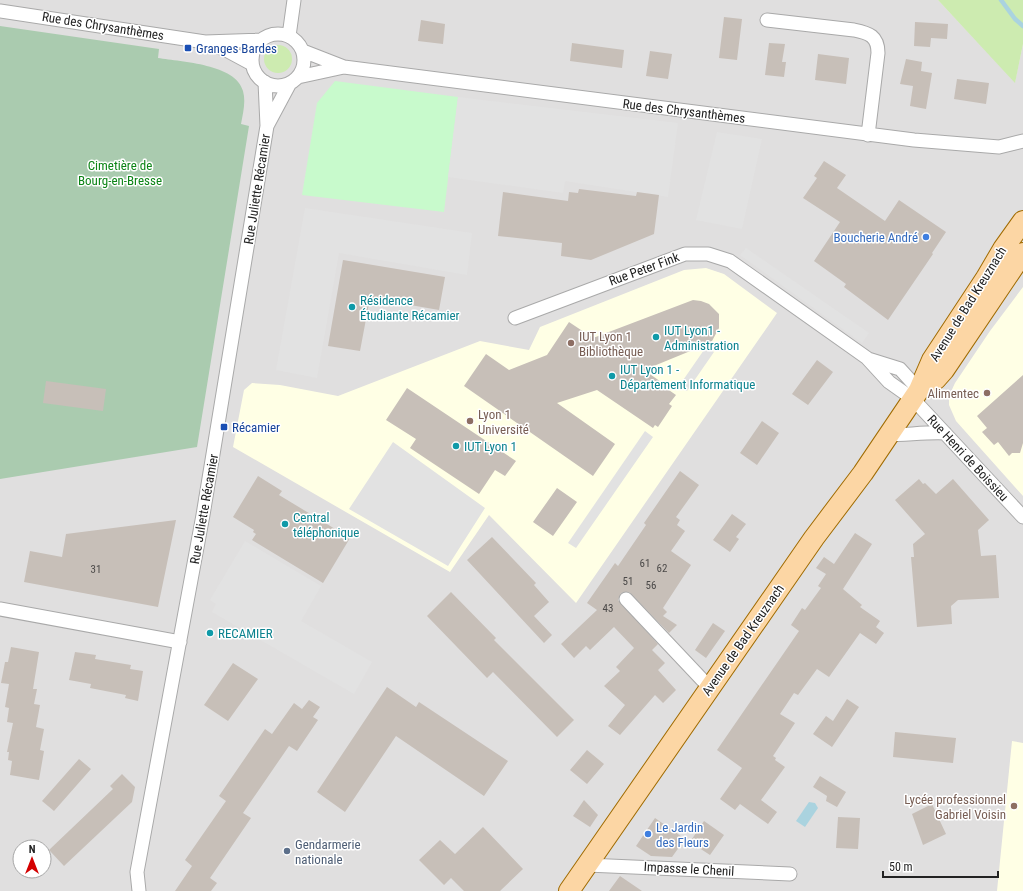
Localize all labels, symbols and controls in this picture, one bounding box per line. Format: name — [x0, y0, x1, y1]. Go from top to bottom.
street label: Rue des Chrysanthèmes — [41, 9, 165, 43]
place label: Granges Bardes — [196, 41, 277, 56]
marker: Granges Bardes — [183, 43, 193, 53]
street label: Rue des Chrysanthèmes — [622, 96, 746, 126]
street label: Rue Juliette Récamier — [241, 133, 273, 245]
park label: Cimetière de Bourg-en-Bresse — [78, 158, 162, 188]
place label: Boucherie André — [834, 230, 918, 245]
marker: Boucherie André — [921, 232, 931, 242]
street label: Avenue de Bad Kreuznach — [927, 244, 1009, 364]
street label: Rue Peter Fink — [607, 249, 681, 289]
place label: Résidence Étudiante Récamier — [360, 293, 460, 323]
marker: Résidence Étudiante Récamier — [347, 302, 357, 312]
place label: IUT Lyon1 - Administration — [664, 323, 739, 353]
place label: IUT Lyon 1 Bibliothèque — [579, 329, 643, 359]
marker: IUT Lyon1 - Administration — [651, 332, 661, 342]
marker: IUT Lyon 1 Bibliothèque — [566, 338, 576, 348]
place label: IUT Lyon 1 - Département Informatique — [620, 362, 755, 392]
marker: IUT Lyon 1 - Département Informatique — [607, 371, 617, 381]
place label: Alimentec — [927, 386, 979, 401]
marker: Alimentec — [982, 388, 992, 398]
place label: Lyon 1 Université — [478, 407, 529, 437]
street label: Rue Henri de Boissieu — [924, 412, 1012, 504]
marker: Lyon 1 Université — [465, 416, 475, 426]
place label: Récamier — [232, 420, 280, 435]
marker: Récamier — [219, 422, 229, 432]
place label: IUT Lyon 1 — [464, 439, 517, 454]
marker: IUT Lyon 1 — [451, 441, 461, 451]
street label: Rue Juliette Récamier — [187, 453, 221, 565]
place label: Central téléphonique — [293, 510, 359, 540]
marker: Central téléphonique — [280, 519, 290, 529]
house number: 61 — [640, 557, 650, 570]
house number: 62 — [657, 562, 667, 575]
house number: 31 — [91, 563, 101, 576]
house number: 51 — [623, 575, 633, 588]
house number: 56 — [646, 579, 656, 592]
street label: Avenue de Bad Kreuznach — [699, 581, 787, 699]
house number: 43 — [603, 602, 613, 615]
place label: RECAMIER — [218, 626, 273, 641]
marker: RECAMIER — [205, 628, 215, 638]
place label: Lycée professionnel Gabriel Voisin — [904, 792, 1006, 822]
marker: Lycée professionnel Gabriel Voisin — [1009, 801, 1019, 811]
place label: Le Jardin des Fleurs — [656, 820, 709, 850]
marker: Le Jardin des Fleurs — [643, 829, 653, 839]
place label: Gendarmerie nationale — [295, 837, 361, 867]
north arrow — [12, 839, 52, 879]
text: N — [29, 843, 36, 856]
marker: Gendarmerie nationale — [282, 846, 292, 856]
scale bar — [883, 853, 998, 879]
street label: Impasse le Chenil — [643, 859, 735, 879]
text: 50 m — [889, 860, 913, 874]

